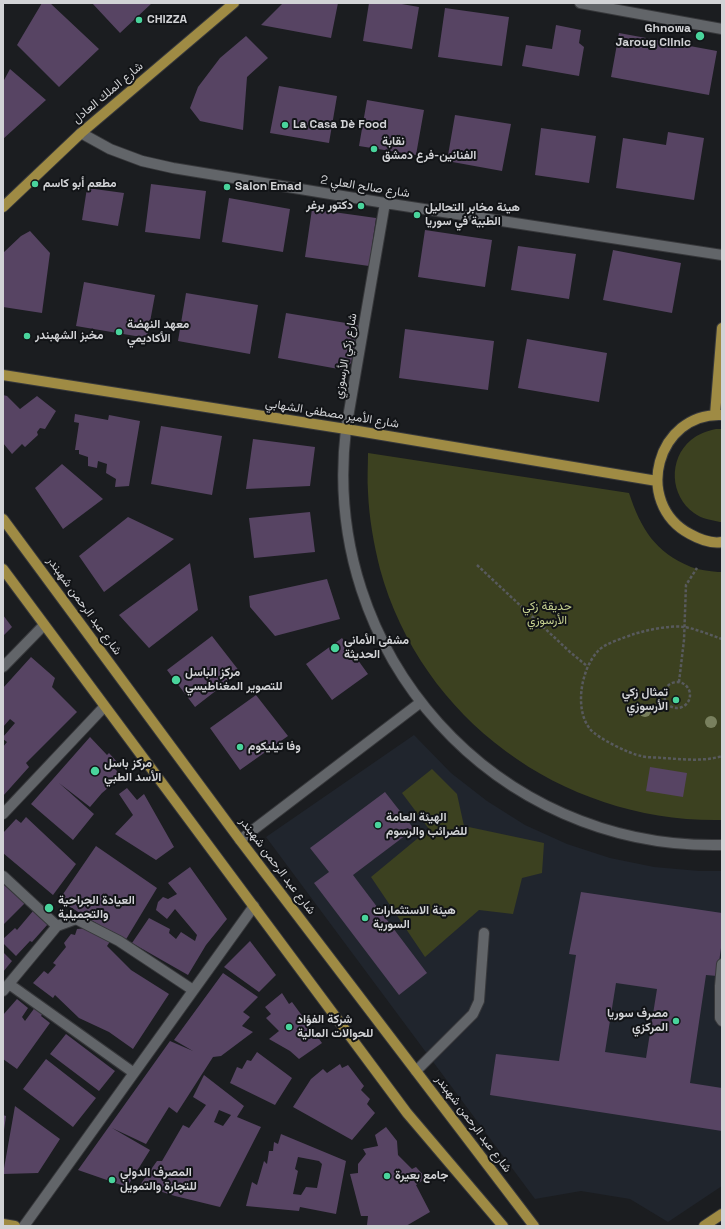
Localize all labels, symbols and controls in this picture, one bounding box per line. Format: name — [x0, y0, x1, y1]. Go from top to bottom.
place label: CHIZZA — [147, 13, 187, 27]
marker: CHIZZA — [134, 15, 144, 25]
place label: Ghnowa Jaroug Clinic — [615, 22, 691, 50]
marker: Ghnowa Jaroug Clinic — [694, 30, 706, 42]
street label: شارع الملك العادل — [70, 59, 146, 127]
place label: La Casa Dè Food — [293, 118, 387, 132]
marker: La Casa Dè Food — [280, 120, 290, 130]
place label: نقابة الفنانين-فرع دمشق — [382, 135, 476, 163]
marker: نقابة الفنانين-فرع دمشق — [369, 144, 379, 154]
street label: شارع صالح العلي 2 — [319, 173, 411, 201]
place label: مطعم أبو كاسم — [43, 177, 117, 191]
marker: مطعم أبو كاسم — [30, 179, 40, 189]
place label: Salon Emad — [235, 180, 302, 194]
marker: Salon Emad — [222, 182, 232, 192]
place label: دكتور برغر — [306, 199, 353, 213]
marker: دكتور برغر — [356, 201, 366, 211]
place label: هيئة مخابر التحاليل الطبية في سوريا — [425, 201, 520, 229]
marker: هيئة مخابر التحاليل الطبية في سوريا — [412, 210, 422, 220]
street label: شارع زكي الأرسوزي — [331, 312, 361, 400]
place label: معهد النهضة الأكاديمي — [127, 318, 189, 346]
marker: معهد النهضة الأكاديمي — [114, 327, 124, 337]
place label: مخبز الشهبندر — [35, 329, 104, 343]
marker: مخبز الشهبندر — [22, 331, 32, 341]
street label: شارع الأمير مصطفى الشهابي — [264, 396, 400, 432]
street label: شارع عبد الرحمن شهبندر — [44, 554, 124, 658]
park label: حديقة زكي الأرسوزي — [522, 600, 572, 628]
place label: مشفى الأماني الحديثة — [344, 634, 409, 662]
marker: مشفى الأماني الحديثة — [329, 642, 341, 654]
place label: مركز الباسل للتصوير المغناطيسي — [185, 666, 283, 694]
marker: مركز الباسل للتصوير المغناطيسي — [170, 674, 182, 686]
place label: تمثال زكي الأرسوزي — [622, 686, 668, 714]
marker: تمثال زكي الأرسوزي — [671, 695, 681, 705]
place label: وفا تيليكوم — [248, 740, 301, 754]
marker: وفا تيليكوم — [235, 742, 245, 752]
place label: مركز باسل الأسد الطبي — [104, 757, 161, 785]
marker: مركز باسل الأسد الطبي — [89, 765, 101, 777]
place label: الهيئة العامة للضرائب والرسوم — [386, 811, 467, 839]
street label: شارع عبد الرحمن شهبندر — [236, 815, 318, 917]
marker: الهيئة العامة للضرائب والرسوم — [373, 820, 383, 830]
place label: العيادة الجراحية والتجميلية — [58, 894, 135, 922]
marker: العيادة الجراحية والتجميلية — [43, 902, 55, 914]
place label: هيئة الاستثمارات السورية — [373, 904, 456, 932]
marker: هيئة الاستثمارات السورية — [360, 913, 370, 923]
place label: مصرف سوريا المركزي — [607, 1007, 668, 1035]
place label: شركة الفؤاد للحوالات المالية — [297, 1013, 373, 1041]
marker: مصرف سوريا المركزي — [671, 1016, 681, 1026]
marker: شركة الفؤاد للحوالات المالية — [284, 1022, 294, 1032]
street label: شارع عبد الرحمن شهبندر — [432, 1073, 514, 1175]
place label: المصرف الدولي للتجارة والتمويل — [120, 1166, 197, 1194]
place label: جامع بعيرة — [395, 1169, 448, 1183]
marker: جامع بعيرة — [382, 1171, 392, 1181]
marker: المصرف الدولي للتجارة والتمويل — [107, 1175, 117, 1185]

